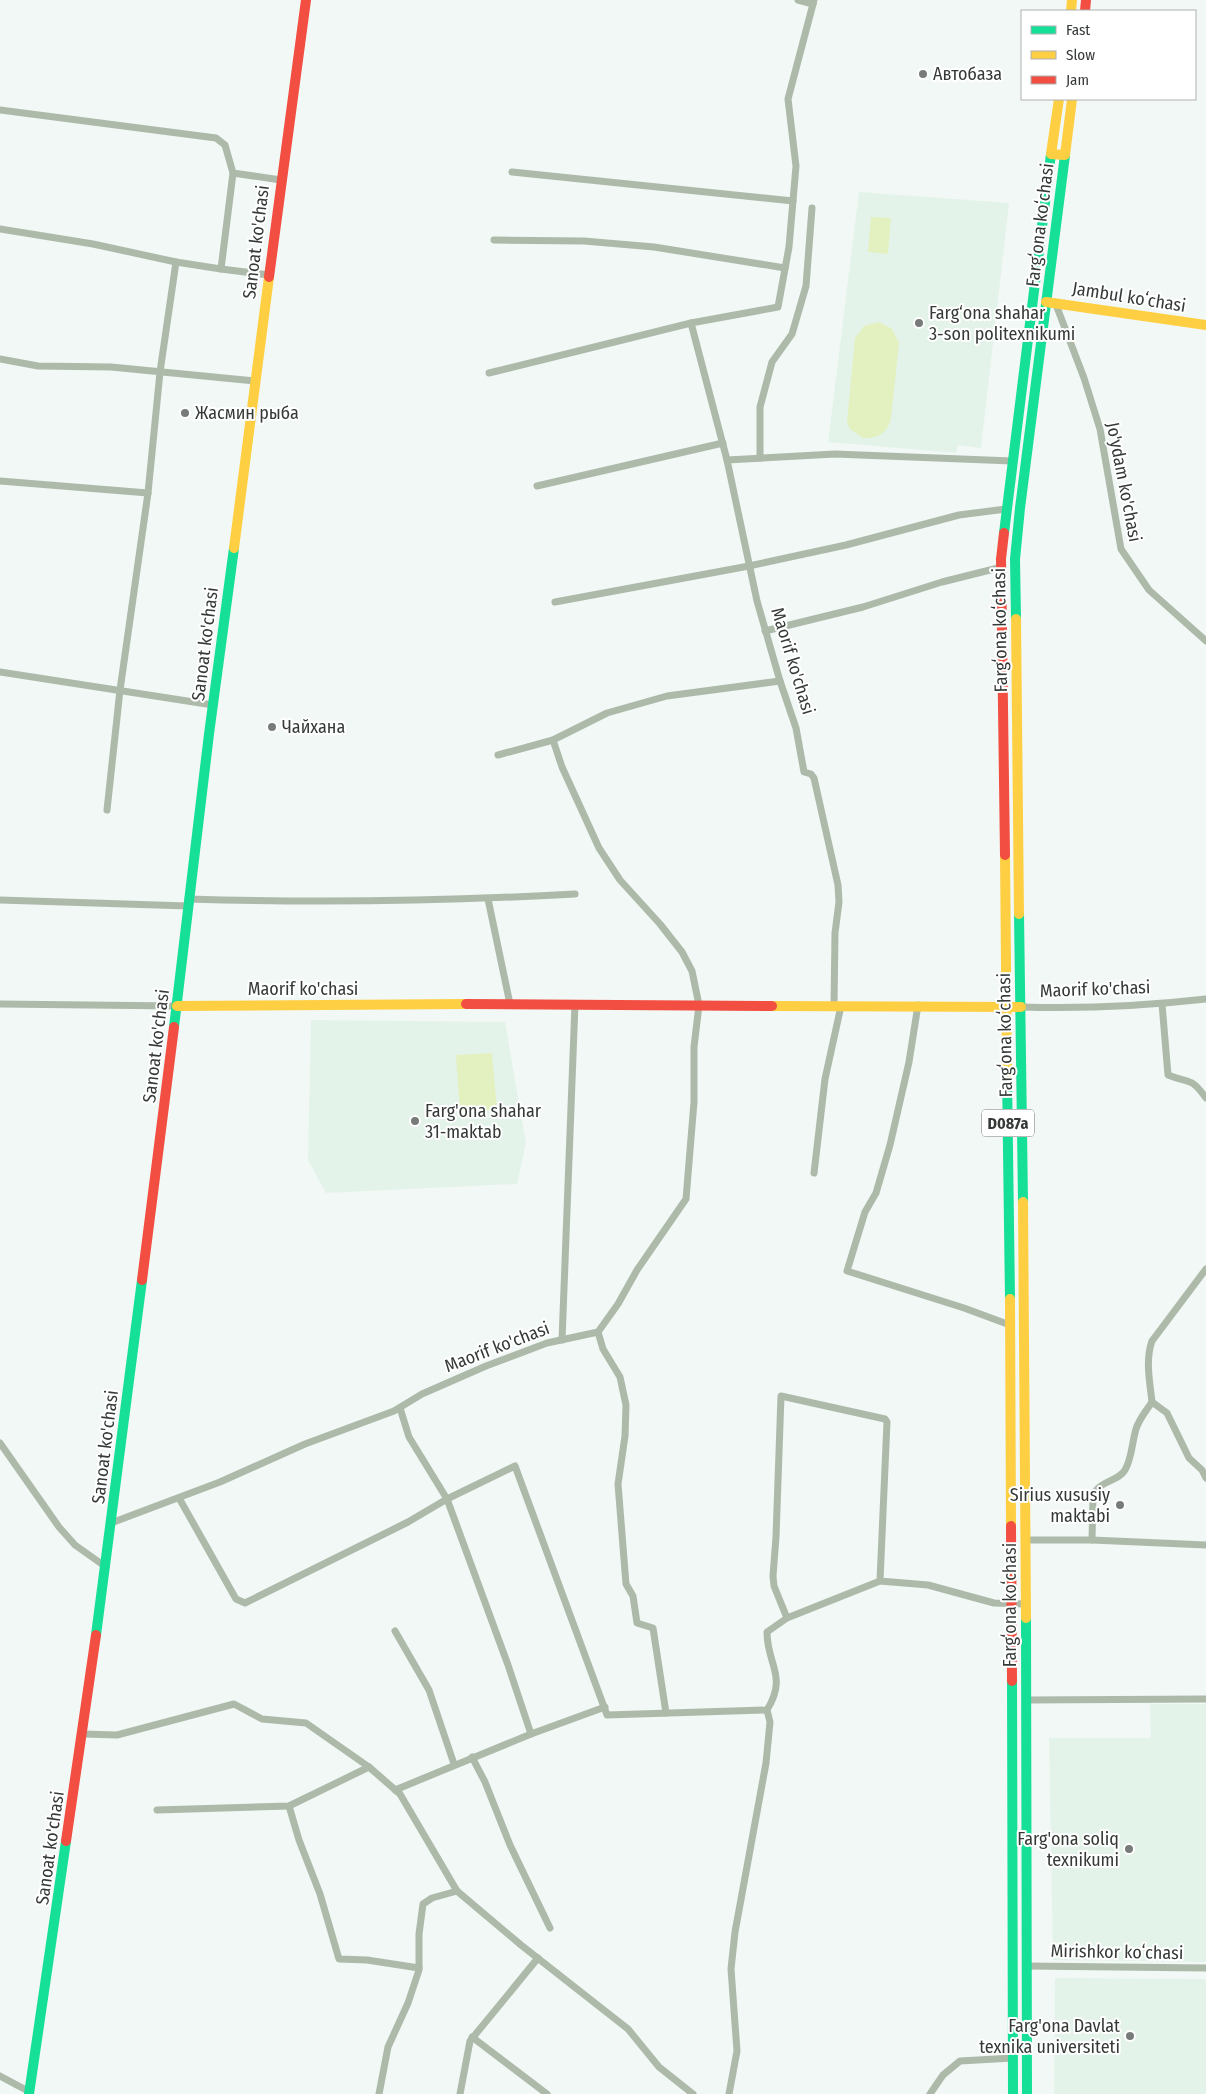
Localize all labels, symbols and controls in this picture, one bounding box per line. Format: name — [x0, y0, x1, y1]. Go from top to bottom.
legend — [1021, 10, 1196, 100]
text: Fast — [1066, 21, 1090, 39]
text: Slow — [1066, 46, 1095, 64]
place label: Автобаза — [933, 63, 1002, 85]
marker: Автобаза — [917, 68, 929, 80]
text: Jam — [1066, 71, 1089, 89]
street label: Fargʻona koʻchasi — [1021, 162, 1059, 288]
street label: Sanoat ko'chasi — [238, 184, 274, 300]
street label: Jambul koʻchasi — [1071, 277, 1187, 317]
place label: Farg‘ona shahar 3-son politexnikumi — [929, 302, 1075, 345]
marker: Farg‘ona shahar 3-son politexnikumi — [913, 317, 925, 329]
place label: Жасмин рыба — [195, 402, 299, 424]
marker: Жасмин рыба — [179, 407, 191, 419]
street label: Jo'ydam ko'chasi — [1102, 420, 1146, 544]
street label: Fargʻona koʻchasi — [988, 568, 1012, 692]
street label: Sanoat ko'chasi — [187, 586, 223, 702]
street label: Maorif ko'chasi — [766, 605, 820, 717]
place label: Чайхана — [282, 716, 345, 738]
marker: Чайхана — [266, 721, 278, 733]
street label: Fargʻona koʻchasi — [993, 973, 1017, 1097]
street label: Maorif ko'chasi — [1039, 976, 1151, 1002]
street label: Maorif ko'chasi — [248, 978, 358, 1000]
street label: Sanoat ko'chasi — [138, 988, 174, 1104]
place label: Farg'ona shahar 31-maktab — [425, 1100, 542, 1143]
road number: D087a — [982, 1110, 1034, 1136]
marker: Farg'ona shahar 31-maktab — [409, 1115, 421, 1127]
street label: Maorif ko'chasi — [441, 1317, 553, 1377]
street label: Sanoat ko'chasi — [87, 1389, 123, 1505]
place label: Sirius xususiy maktabi — [1010, 1484, 1110, 1527]
marker: Sirius xususiy maktabi — [1114, 1499, 1126, 1511]
street label: Fargʻona koʻchasi — [999, 1543, 1021, 1667]
street label: Sanoat ko'chasi — [31, 1790, 69, 1906]
place label: Farg'ona soliq texnikumi — [1017, 1828, 1119, 1871]
marker: Farg'ona soliq texnikumi — [1123, 1843, 1135, 1855]
street label: Mirishkor koʻchasi — [1050, 1940, 1184, 1964]
place label: Farg'ona Davlat texnika universiteti — [979, 2015, 1120, 2058]
marker: Farg'ona Davlat texnika universiteti — [1124, 2030, 1136, 2042]

